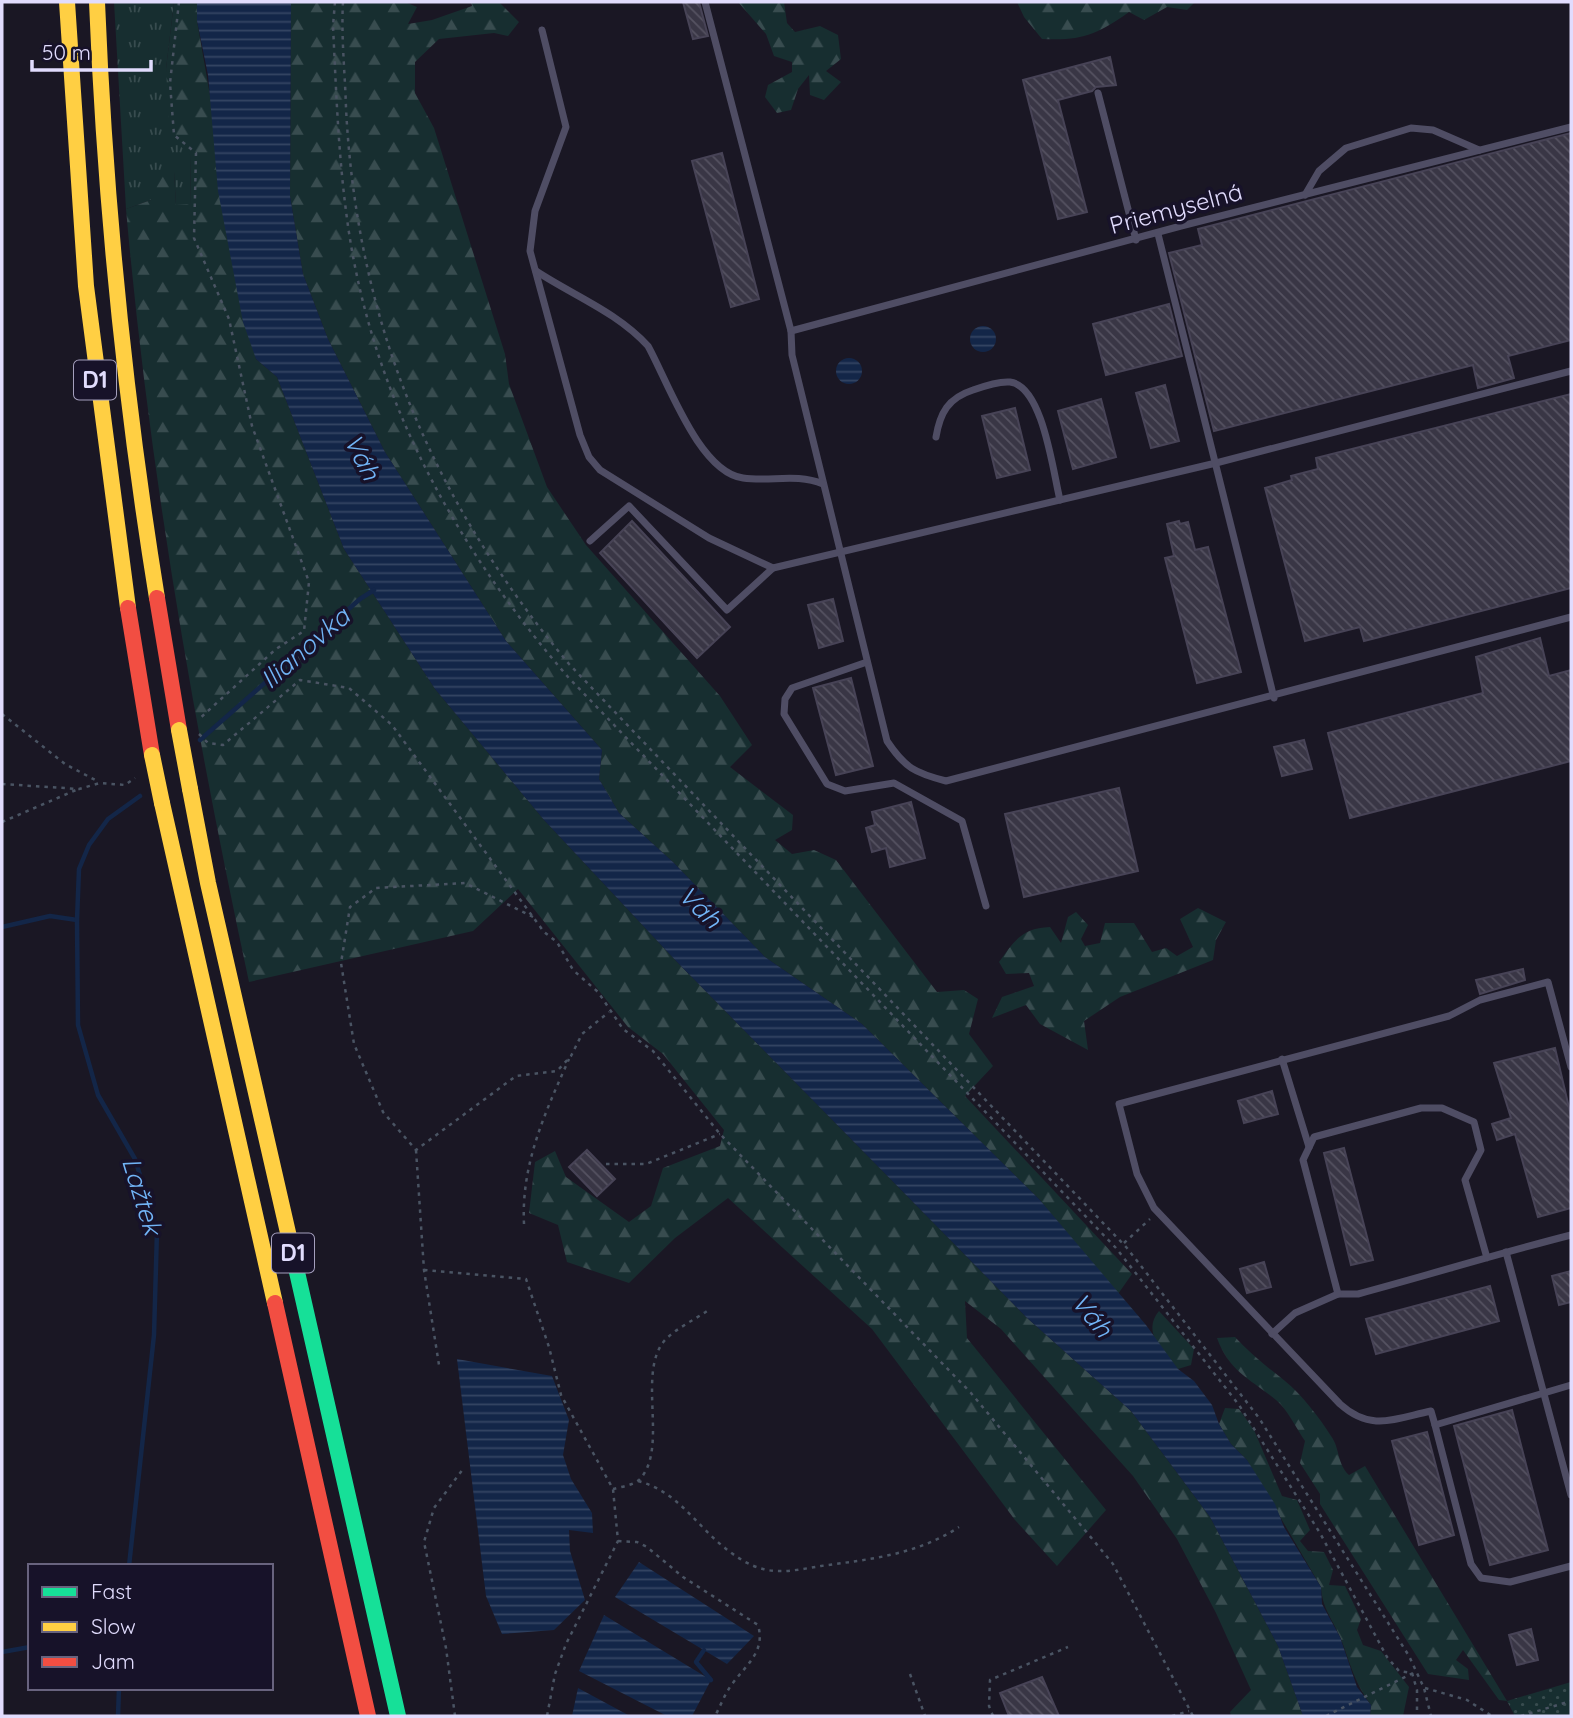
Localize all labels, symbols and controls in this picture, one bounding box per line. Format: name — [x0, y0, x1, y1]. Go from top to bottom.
scale bar — [32, 28, 150, 72]
text: 50 m — [42, 39, 91, 65]
street label: Priemyselná — [1106, 176, 1245, 240]
road number: D1 — [74, 360, 116, 400]
water label: Váh — [337, 428, 388, 487]
water label: Ilianovka — [253, 599, 357, 695]
water label: Váh — [672, 878, 730, 936]
water label: Lažtek — [115, 1153, 170, 1241]
road number: D1 — [272, 1234, 314, 1272]
water label: Váh — [1065, 1286, 1121, 1344]
legend — [28, 1564, 273, 1690]
text: Fast — [91, 1578, 132, 1604]
text: Slow — [91, 1613, 136, 1639]
text: Jam — [91, 1648, 135, 1674]

